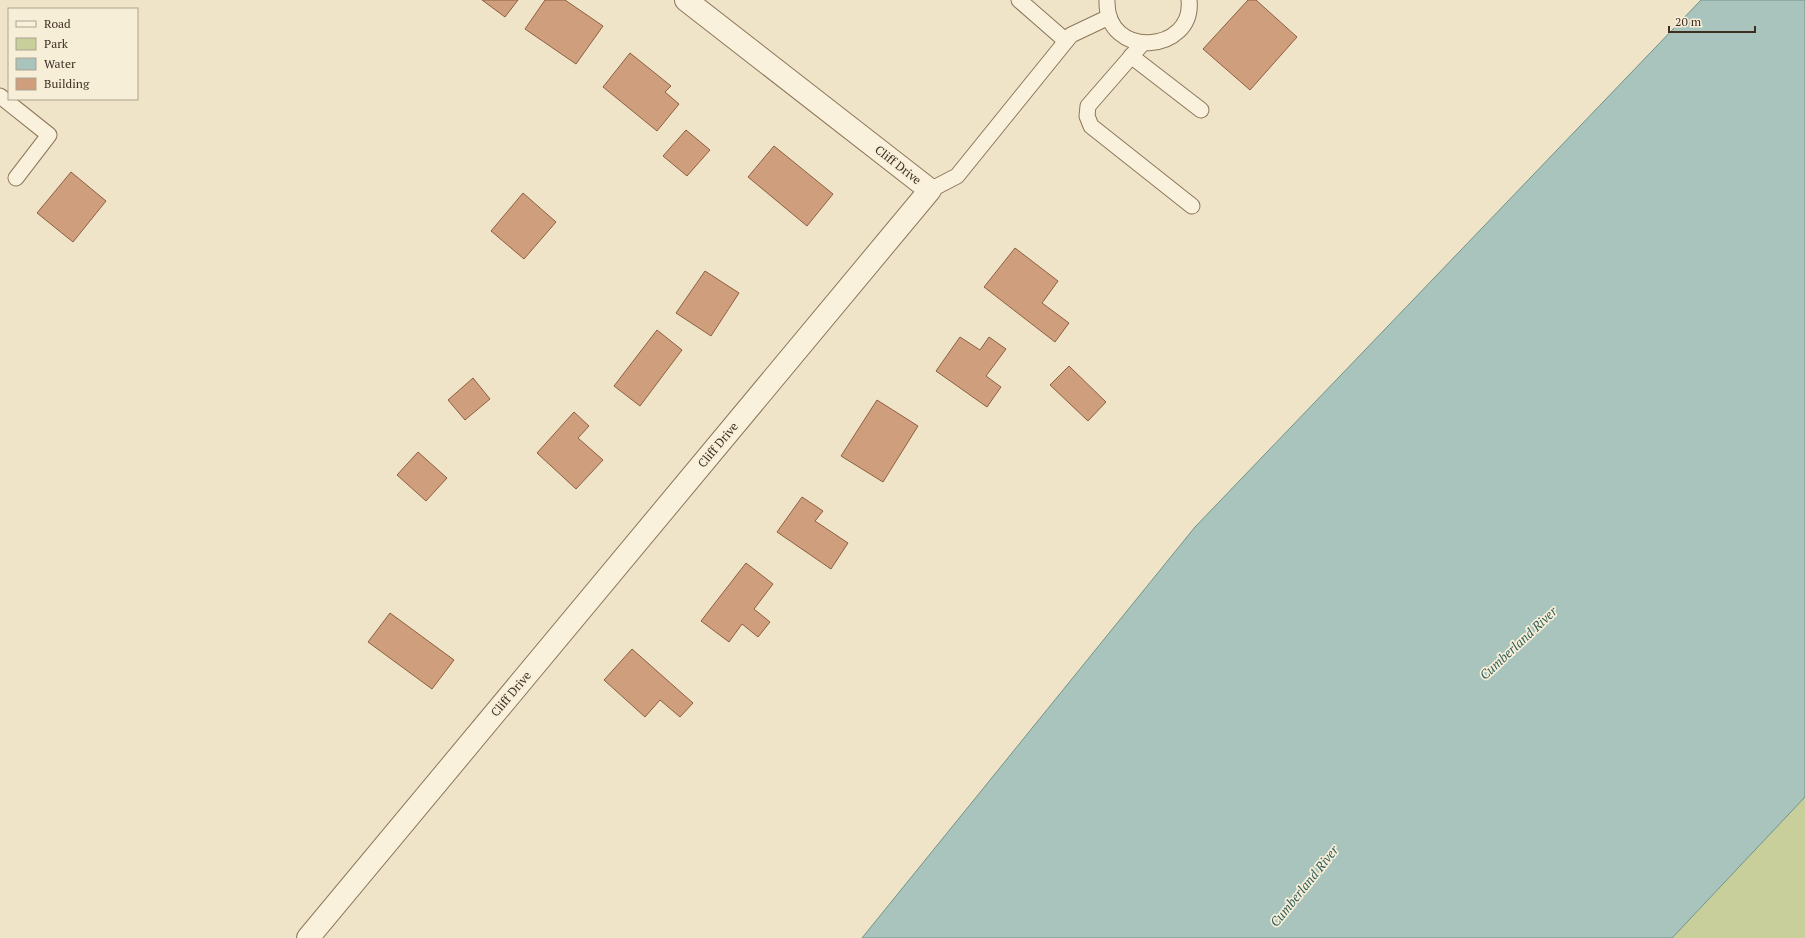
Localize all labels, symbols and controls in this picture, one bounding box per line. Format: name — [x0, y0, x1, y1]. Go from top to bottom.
legend — [8, 8, 138, 100]
scale bar — [1669, 8, 1755, 34]
text: 20 m — [1675, 14, 1702, 29]
text: Road — [44, 16, 71, 31]
text: Park — [44, 36, 69, 51]
text: Water — [44, 56, 76, 71]
text: Building — [44, 76, 90, 91]
street label: Cliff Drive — [872, 142, 924, 187]
street label: Cliff Drive — [694, 419, 741, 470]
water label: Cumberland River — [1475, 602, 1561, 684]
street label: Cliff Drive — [487, 668, 534, 719]
water label: Cumberland River — [1266, 841, 1343, 930]

